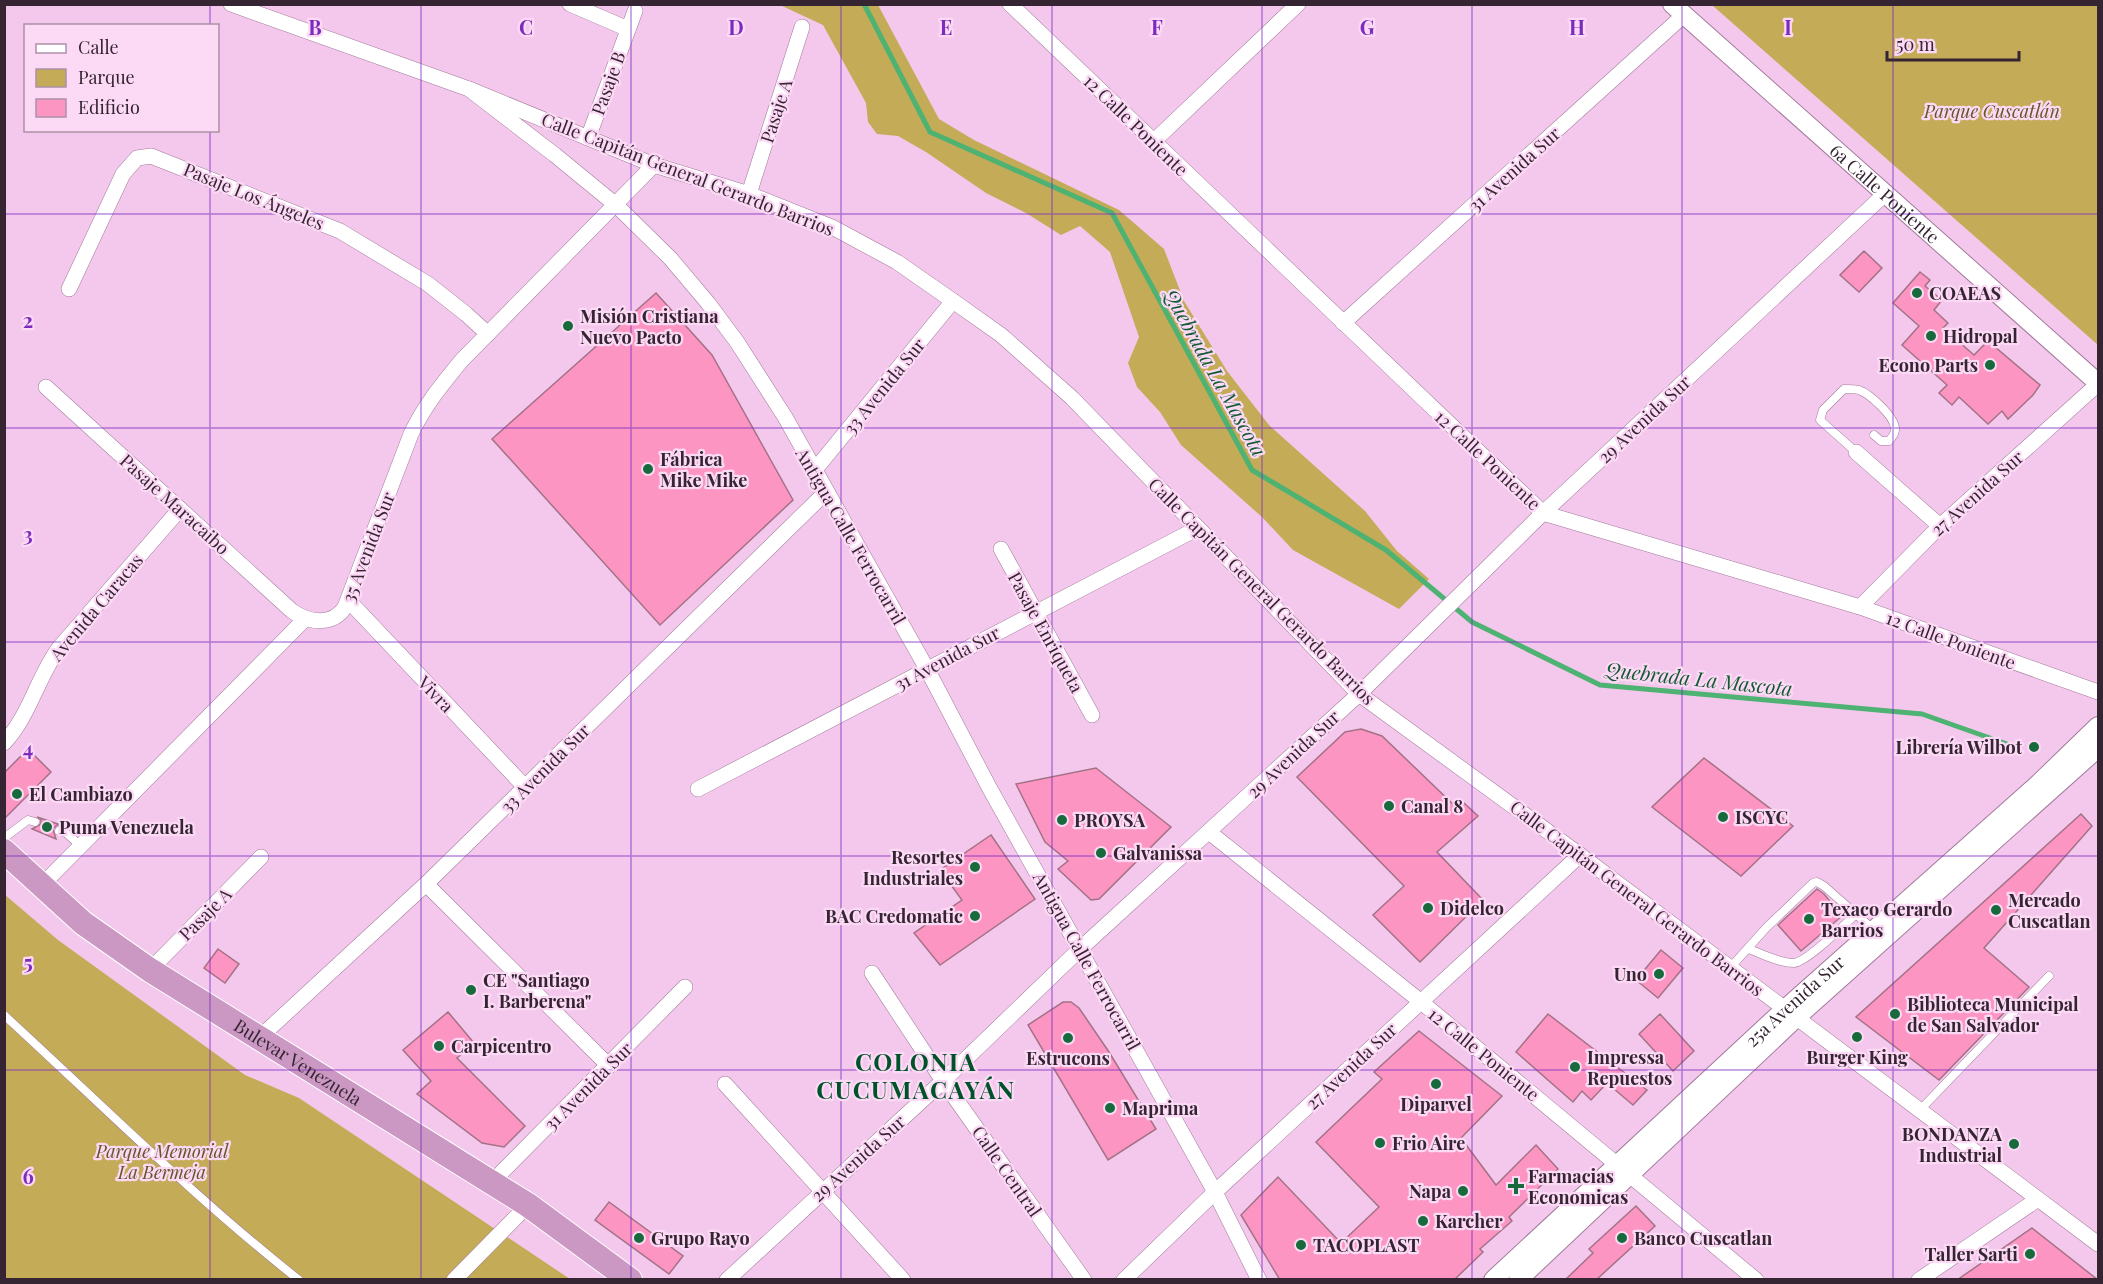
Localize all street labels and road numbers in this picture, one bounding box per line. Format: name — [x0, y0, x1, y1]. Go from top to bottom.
street label: Pasaje B — [585, 48, 631, 118]
street label: 12 Calle Poniente — [1079, 69, 1193, 181]
street label: Pasaje A — [754, 76, 798, 146]
street label: Calle Capitán General Gerardo Barrios — [538, 107, 838, 241]
street label: 31 Avenida Sur — [1463, 121, 1565, 217]
street label: 6a Calle Poniente — [1825, 138, 1945, 249]
street label: Pasaje Los Ángeles — [180, 157, 328, 235]
street label: 33 Avenida Sur — [838, 333, 930, 439]
street label: 29 Avenida Sur — [1592, 370, 1696, 468]
street label: 12 Calle Poniente — [1430, 405, 1546, 515]
street label: Antigua Calle Ferrocarril — [790, 442, 912, 629]
street label: 27 Avenida Sur — [1926, 445, 2028, 541]
street label: Pasaje Maracaibo — [115, 448, 235, 560]
street label: Calle Capitán General Gerardo Barrios — [1143, 472, 1381, 710]
street label: 35 Avenida Sur — [336, 488, 400, 606]
street label: Avenida Caracas — [43, 548, 148, 666]
street label: Pasaje Enriqueta — [1003, 567, 1089, 697]
street label: 12 Calle Poniente — [1883, 605, 2019, 675]
street label: 31 Avenida Sur — [890, 620, 1004, 696]
street label: Vivra — [412, 670, 459, 717]
street label: 29 Avenida Sur — [1241, 705, 1345, 803]
street label: 33 Avenida Sur — [495, 718, 595, 818]
street label: Calle Capitán General Gerardo Barrios — [1505, 795, 1769, 1001]
street label: Antigua Calle Ferrocarril — [1027, 867, 1146, 1055]
street label: Pasaje A — [173, 882, 237, 946]
street label: 25a Avenida Sur — [1740, 950, 1849, 1052]
street label: 12 Calle Poniente — [1423, 1002, 1545, 1106]
street label: Bulevar Venezuela — [229, 1013, 367, 1111]
street label: 27 Avenida Sur — [1300, 1017, 1402, 1115]
street label: 31 Avenida Sur — [539, 1037, 637, 1135]
street label: 29 Avenida Sur — [806, 1109, 910, 1207]
street label: Calle Central — [967, 1121, 1047, 1221]

